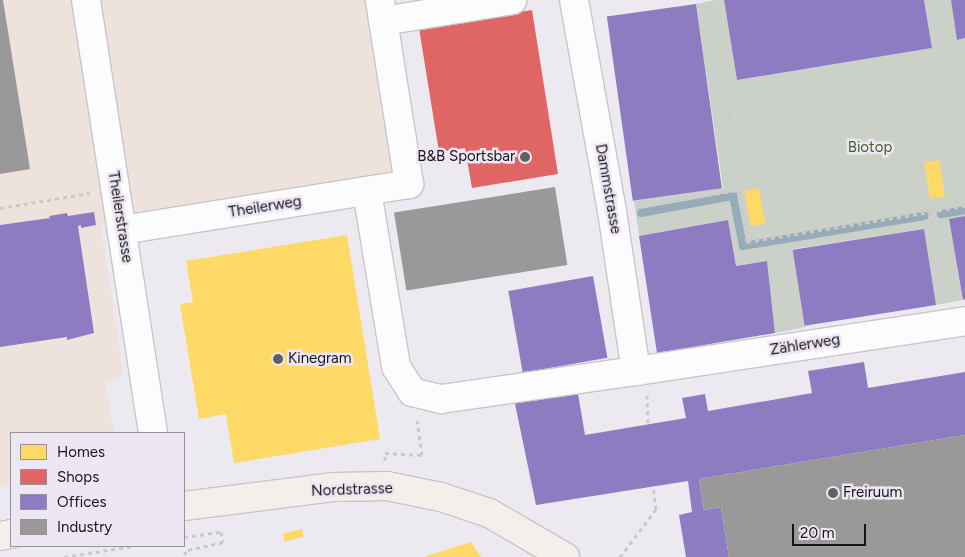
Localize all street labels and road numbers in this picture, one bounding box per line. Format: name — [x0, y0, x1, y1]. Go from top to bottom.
street label: Dammstrasse — [591, 143, 625, 235]
street label: Theilerstrasse — [104, 170, 136, 264]
street label: Theilerweg — [227, 192, 303, 222]
street label: Zählerweg — [769, 331, 841, 359]
street label: Nordstrasse — [311, 480, 393, 500]

